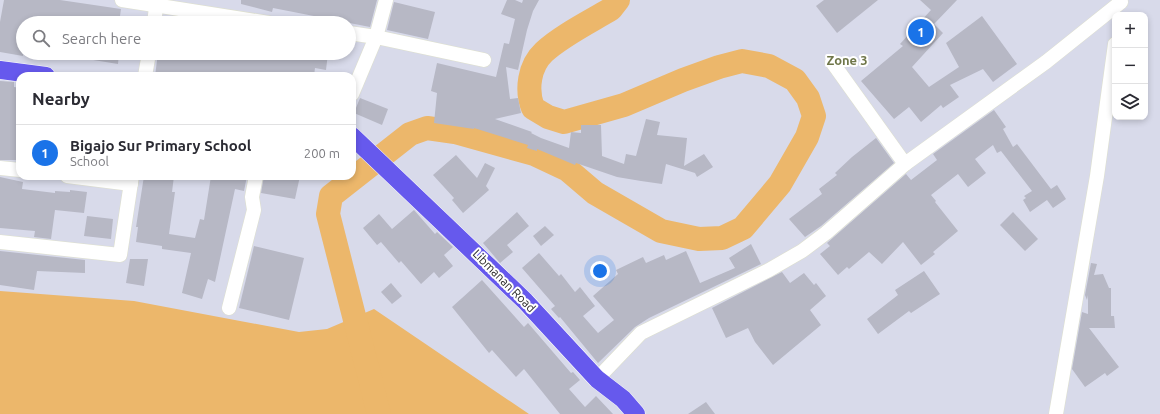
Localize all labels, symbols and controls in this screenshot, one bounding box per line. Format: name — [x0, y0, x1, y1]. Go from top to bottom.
map controls — [1112, 12, 1148, 120]
button: + — [1112, 12, 1148, 48]
search box — [16, 16, 356, 60]
pin: 1 — [908, 17, 934, 47]
icon: search — [30, 27, 52, 49]
text: Search here — [62, 30, 141, 47]
button: − — [1112, 48, 1148, 84]
district label: Zone 3 — [827, 53, 868, 67]
button: layers — [1112, 84, 1148, 120]
text: Nearby — [32, 89, 90, 108]
text: Bigajo Sur Primary School — [70, 137, 251, 154]
text: 1 — [41, 146, 49, 160]
text: 200 m — [304, 146, 340, 160]
text: School — [70, 154, 109, 168]
street label: Libmanan Road — [470, 247, 538, 315]
your location — [590, 261, 610, 281]

